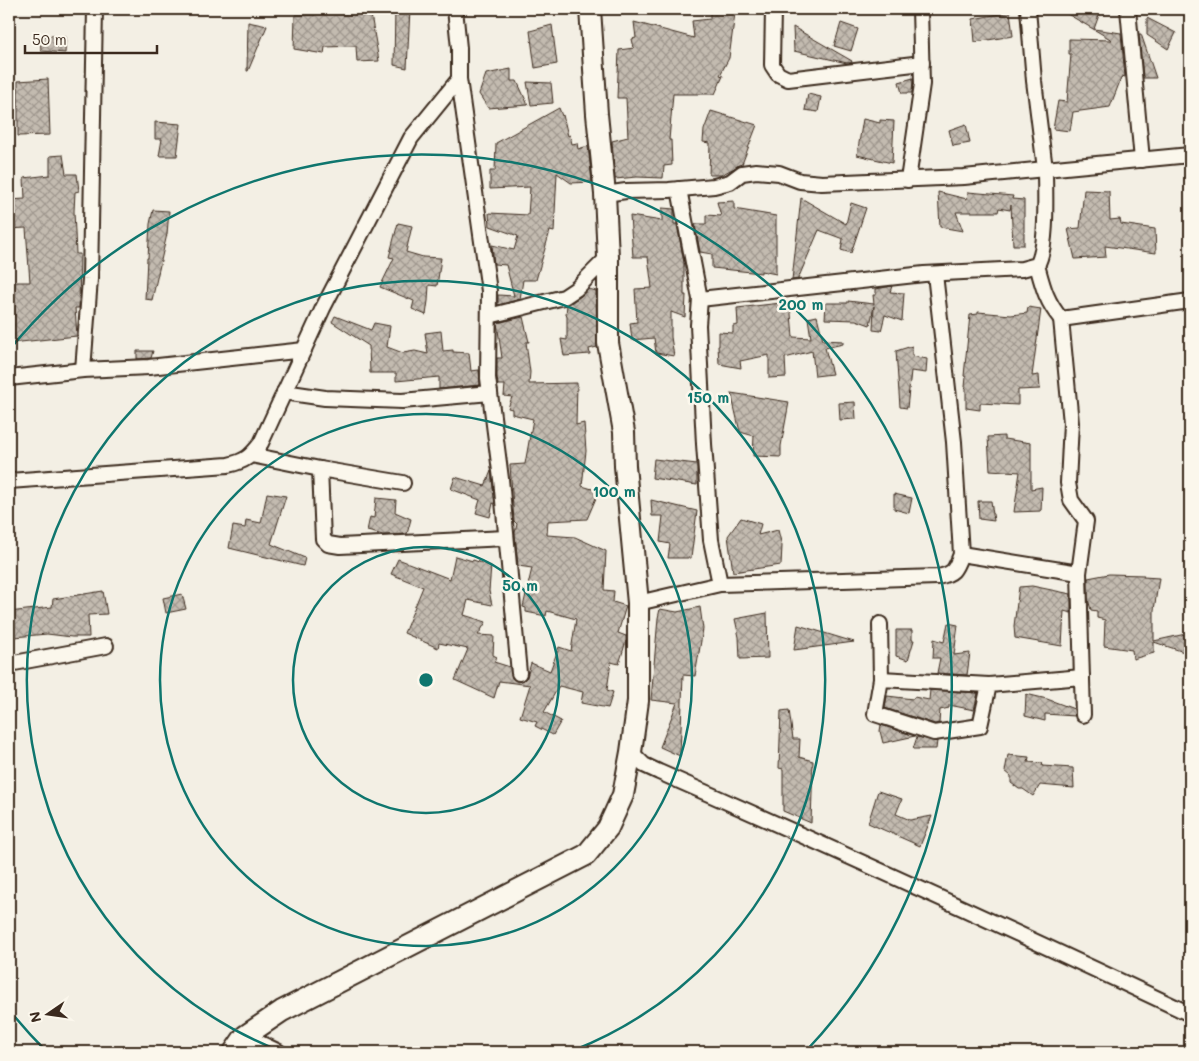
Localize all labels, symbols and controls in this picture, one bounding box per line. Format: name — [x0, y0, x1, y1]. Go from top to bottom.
scale bar — [25, 22, 158, 54]
text: 50 m — [32, 29, 67, 49]
text: 200 m — [779, 294, 824, 314]
text: 150 m — [687, 387, 729, 407]
text: 100 m — [592, 481, 636, 501]
text: 50 m — [502, 575, 538, 595]
centre of rings — [417, 671, 435, 689]
north arrow — [22, 988, 72, 1038]
text: N — [24, 1010, 45, 1024]

